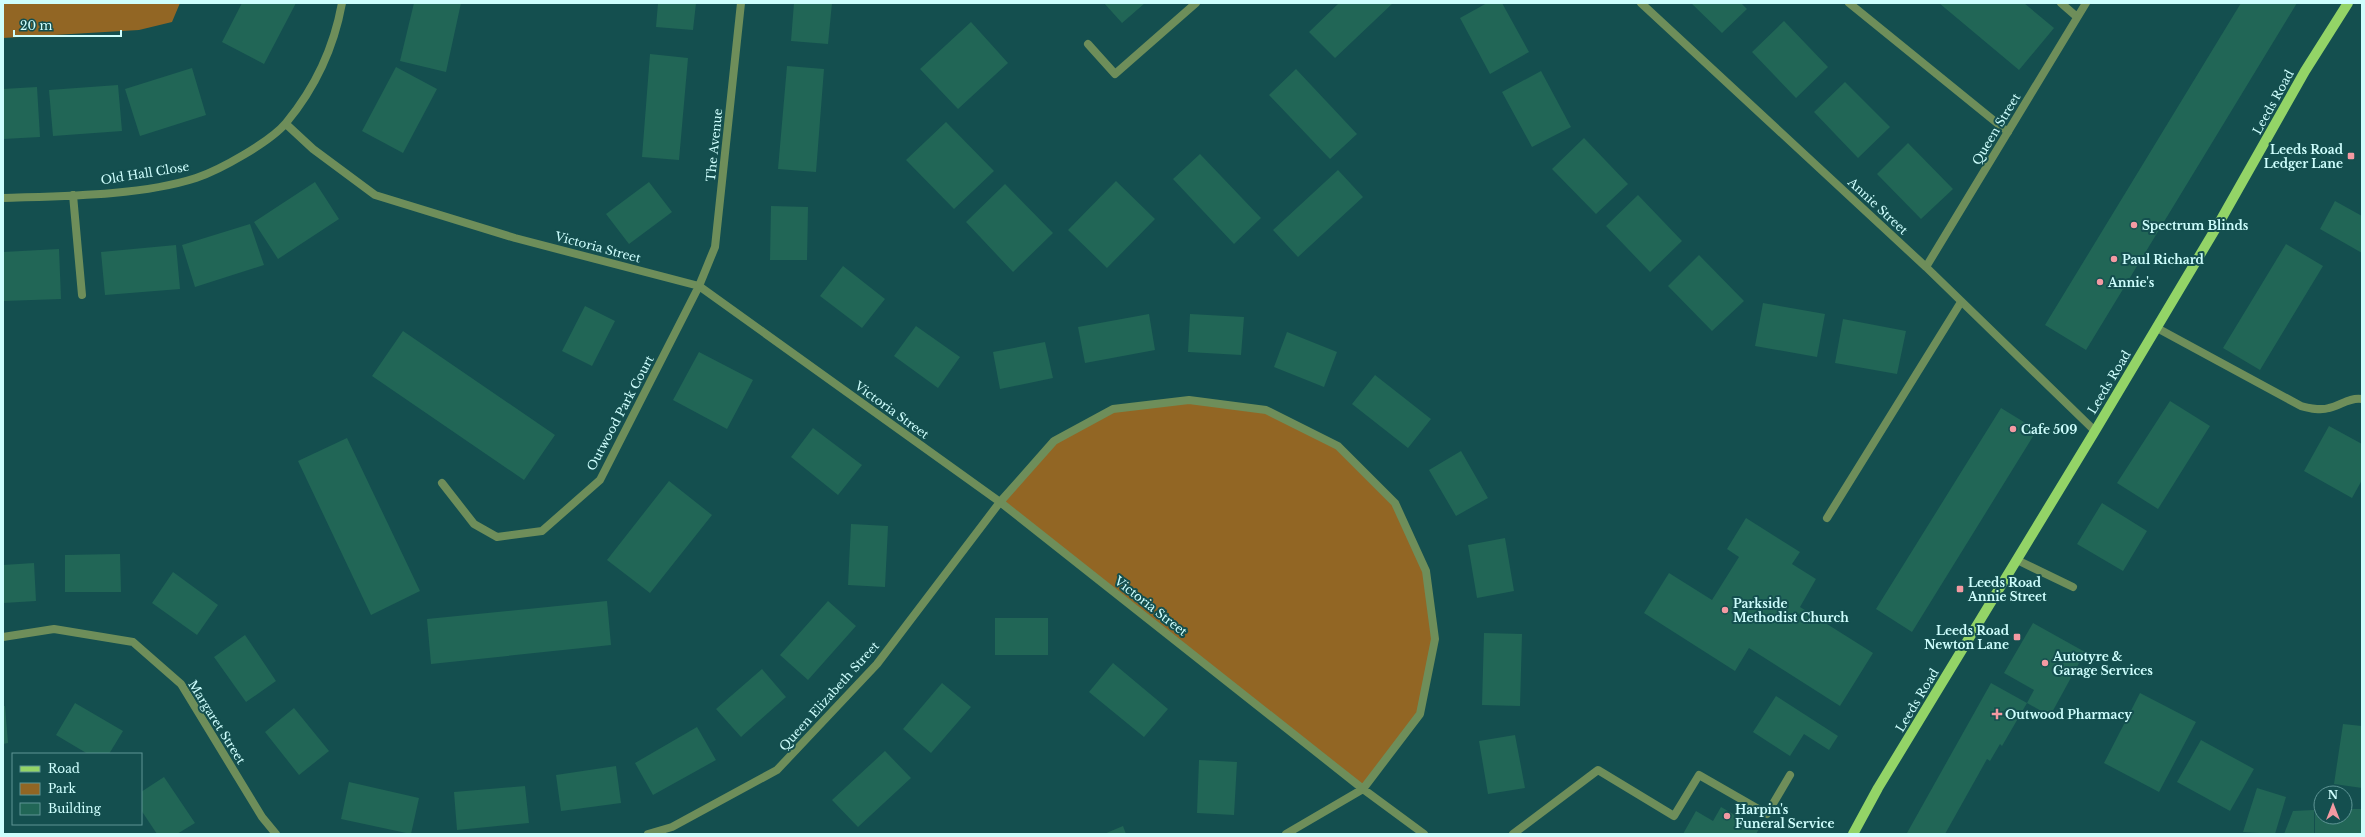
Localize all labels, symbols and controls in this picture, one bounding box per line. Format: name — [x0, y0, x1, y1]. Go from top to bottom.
scale bar — [14, 12, 121, 38]
text: 20 m — [20, 18, 52, 33]
street label: Leeds Road — [2249, 67, 2297, 137]
street label: Queen Street — [1969, 90, 2024, 168]
street label: The Avenue — [703, 108, 725, 182]
place label: Leeds Road Ledger Lane — [2264, 142, 2344, 171]
marker: Leeds Road Ledger Lane — [2346, 151, 2356, 161]
street label: Old Hall Close — [100, 159, 190, 187]
street label: Annie Street — [1844, 174, 1911, 238]
place label: Spectrum Blinds — [2142, 218, 2249, 233]
marker: Spectrum Blinds — [2129, 220, 2139, 230]
street label: Victoria Street — [553, 228, 643, 266]
place label: Paul Richard — [2122, 252, 2205, 267]
marker: Paul Richard — [2109, 254, 2119, 264]
place label: Annie's — [2107, 275, 2155, 290]
marker: Annie's — [2095, 277, 2105, 287]
street label: Leeds Road — [2084, 348, 2134, 416]
street label: Outwood Park Court — [583, 353, 657, 473]
street label: Victoria Street — [851, 377, 932, 442]
place label: Cafe 509 — [2021, 422, 2077, 437]
marker: Cafe 509 — [2008, 424, 2018, 434]
street label: Victoria Street — [1111, 572, 1191, 639]
place label: Leeds Road Annie Street — [1967, 575, 2047, 604]
marker: Leeds Road Annie Street — [1955, 584, 1965, 594]
place label: Parkside Methodist Church — [1733, 596, 1849, 625]
marker: Parkside Methodist Church — [1720, 605, 1730, 615]
place label: Leeds Road Newton Lane — [1924, 623, 2010, 652]
marker: Leeds Road Newton Lane — [2012, 632, 2022, 642]
street label: Queen Elizabeth Street — [776, 638, 882, 754]
place label: Autotyre & Garage Services — [2052, 649, 2153, 678]
marker: Autotyre & Garage Services — [2040, 658, 2050, 668]
street label: Leeds Road — [1892, 666, 1942, 734]
street label: Margaret Street — [185, 677, 249, 767]
place label: Outwood Pharmacy — [2005, 707, 2132, 722]
marker: Outwood Pharmacy — [1992, 709, 2002, 719]
legend — [12, 753, 142, 825]
text: Road — [48, 761, 80, 776]
text: Park — [48, 781, 76, 796]
north arrow — [2313, 785, 2353, 825]
text: N — [2328, 788, 2339, 802]
text: Building — [48, 801, 102, 816]
place label: Harpin's Funeral Service — [1735, 802, 1834, 831]
marker: Harpin's Funeral Service — [1722, 811, 1732, 821]

